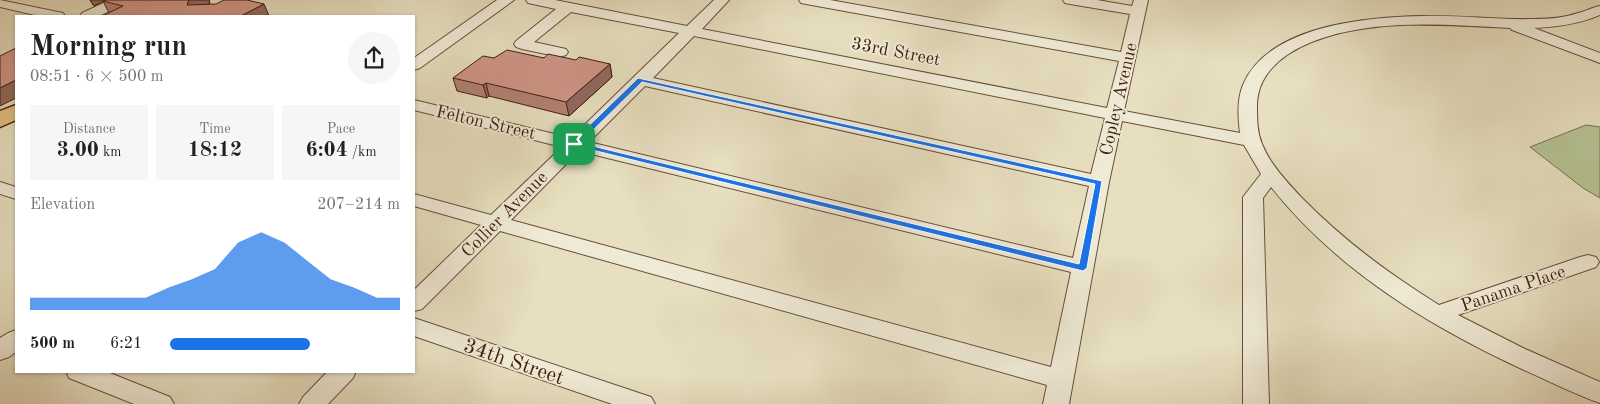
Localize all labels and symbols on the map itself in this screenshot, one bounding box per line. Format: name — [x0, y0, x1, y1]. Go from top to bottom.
street label: 33rd Street — [850, 35, 942, 69]
street label: Copley Avenue — [1097, 41, 1141, 157]
street label: Felton Street — [434, 103, 537, 143]
pin — [553, 123, 595, 165]
street label: Collier Avenue — [458, 168, 551, 261]
street label: Panama Place — [1459, 263, 1568, 315]
street label: 34th Street — [461, 335, 566, 389]

